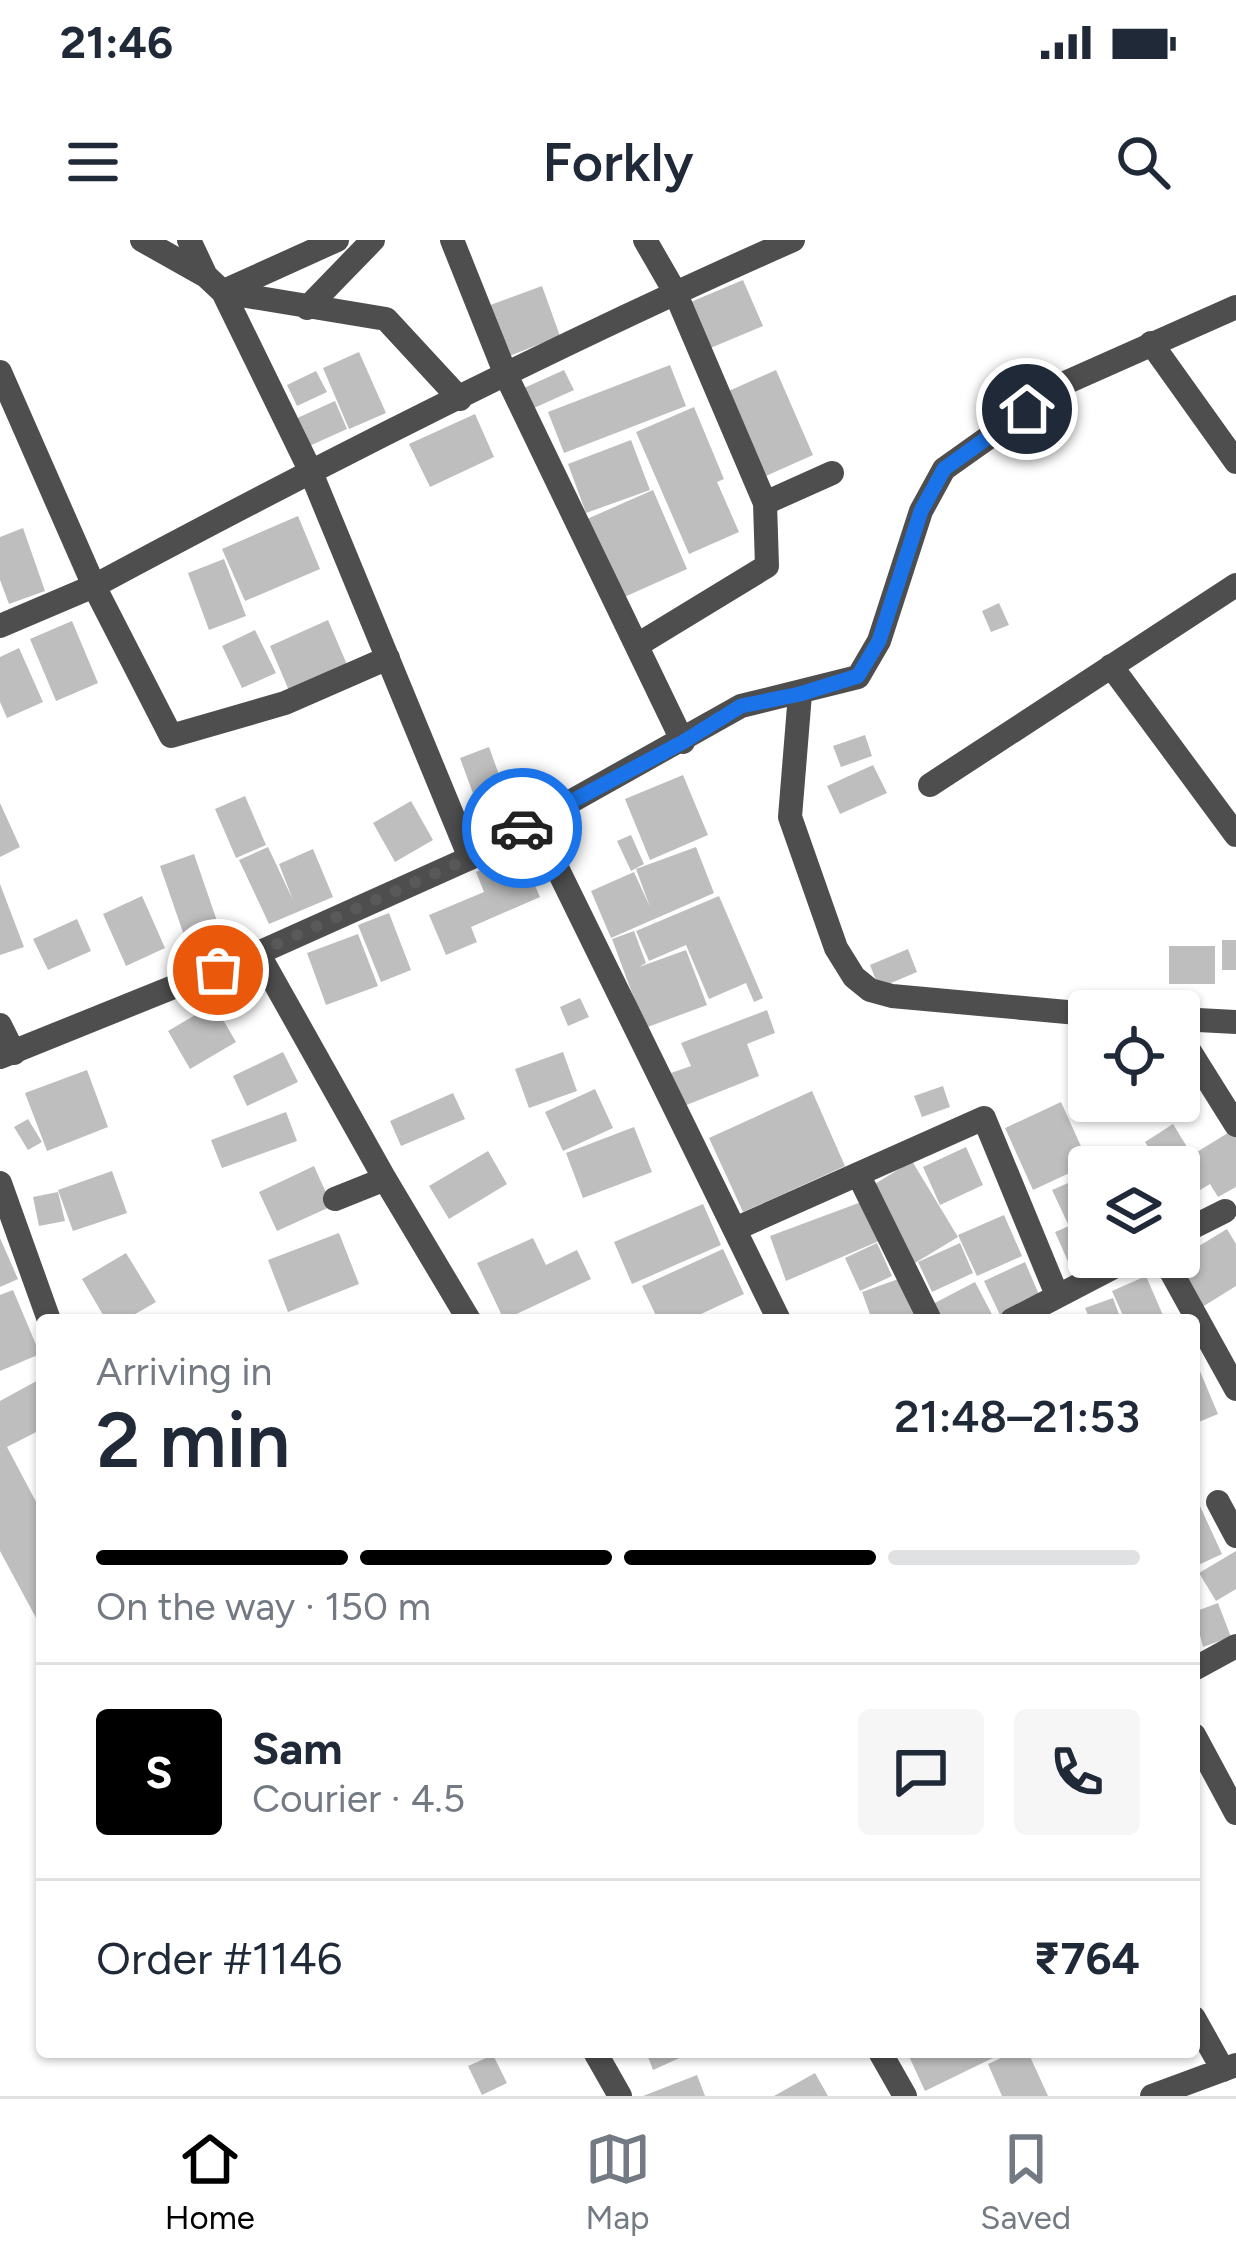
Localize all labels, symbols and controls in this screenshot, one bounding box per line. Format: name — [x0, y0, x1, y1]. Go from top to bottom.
text: 21:46 — [60, 15, 173, 69]
icon: menu — [60, 129, 126, 195]
icon: search — [1110, 129, 1176, 195]
text: Forkly — [543, 130, 693, 195]
pin — [976, 358, 1078, 460]
icon: home — [994, 376, 1060, 442]
courier — [462, 768, 582, 888]
icon: car — [489, 795, 555, 861]
pin — [167, 919, 269, 1021]
icon: bag — [185, 937, 251, 1003]
map controls — [1068, 990, 1200, 1278]
button: locate — [1068, 990, 1200, 1122]
button: layers — [1068, 1146, 1200, 1278]
text: Arriving in — [96, 1348, 272, 1395]
text: 21:48–21:53 — [894, 1389, 1140, 1443]
text: 2 min — [96, 1393, 290, 1487]
text: On the way · 150 m — [96, 1583, 431, 1630]
button: chat — [858, 1709, 984, 1835]
button: phone — [1014, 1709, 1140, 1835]
text: Sam — [252, 1721, 343, 1775]
text: S — [145, 1745, 173, 1799]
text: Courier · 4.5 — [252, 1775, 465, 1822]
text: Order #1146 — [96, 1931, 342, 1985]
text: ₹764 — [1033, 1931, 1140, 1985]
tab: Home — [165, 2126, 255, 2237]
tab: Map — [585, 2126, 651, 2237]
tab: Saved — [980, 2126, 1071, 2237]

